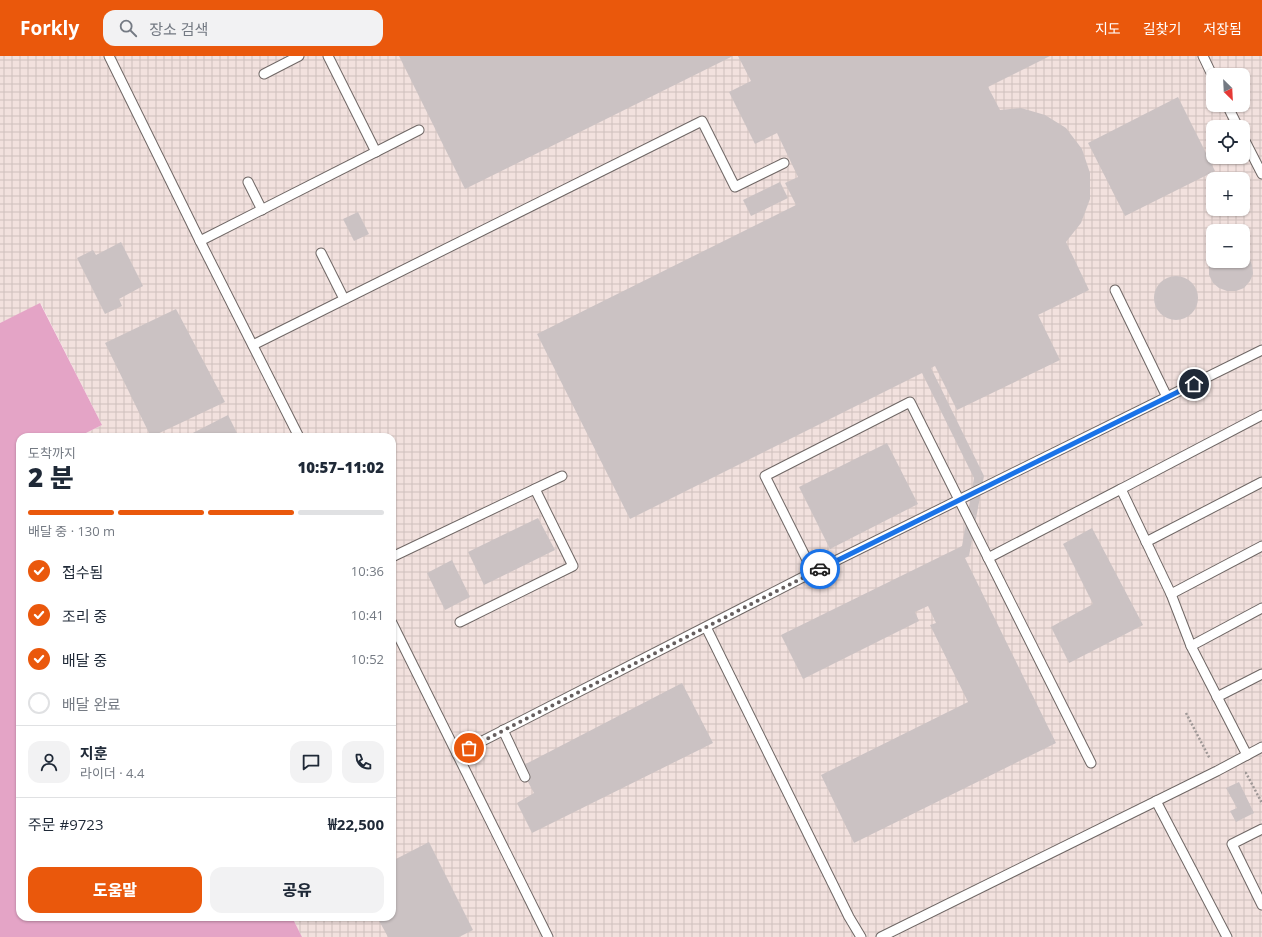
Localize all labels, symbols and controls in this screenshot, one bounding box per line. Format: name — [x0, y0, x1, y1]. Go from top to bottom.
search box — [103, 10, 383, 46]
text: Forkly — [20, 15, 79, 41]
icon: search — [117, 17, 139, 39]
text: 장소 검색 — [149, 19, 208, 39]
text: 지도 — [1095, 19, 1121, 38]
text: 길찾기 — [1143, 19, 1181, 38]
text: 저장됨 — [1203, 19, 1242, 38]
north arrow — [1206, 68, 1250, 112]
map controls — [1206, 68, 1250, 268]
button: locate — [1206, 120, 1250, 164]
button: + — [1206, 172, 1250, 216]
button: − — [1206, 224, 1250, 268]
pin — [1177, 367, 1211, 401]
icon: home — [1183, 373, 1205, 395]
text: 도착까지 — [28, 444, 76, 462]
text: 10:57–11:02 — [298, 457, 384, 477]
text: 2 분 — [28, 459, 74, 495]
text: 배달 중 · 130 m — [28, 522, 115, 540]
courier — [800, 549, 840, 589]
icon: car — [809, 558, 831, 580]
icon: check — [28, 560, 50, 582]
text: 접수됨 — [62, 562, 103, 582]
text: 10:36 — [351, 562, 384, 580]
icon: check — [28, 604, 50, 626]
text: 조리 중 — [62, 606, 107, 626]
text: 10:41 — [351, 606, 384, 624]
icon: check — [28, 648, 50, 670]
text: 배달 중 — [62, 650, 107, 670]
text: 10:52 — [351, 650, 384, 668]
text: 배달 완료 — [62, 694, 121, 714]
pin — [452, 731, 486, 765]
icon: bag — [458, 737, 480, 759]
button: person — [28, 741, 70, 783]
button: chat — [290, 741, 332, 783]
button: phone — [342, 741, 384, 783]
text: 지훈 — [80, 743, 108, 763]
text: 라이더 · 4.4 — [80, 764, 144, 782]
text: 주문 #9723 — [28, 814, 104, 834]
text: ₩22,500 — [328, 814, 384, 834]
button: 도움말 — [28, 867, 202, 913]
button: 공유 — [210, 867, 384, 913]

